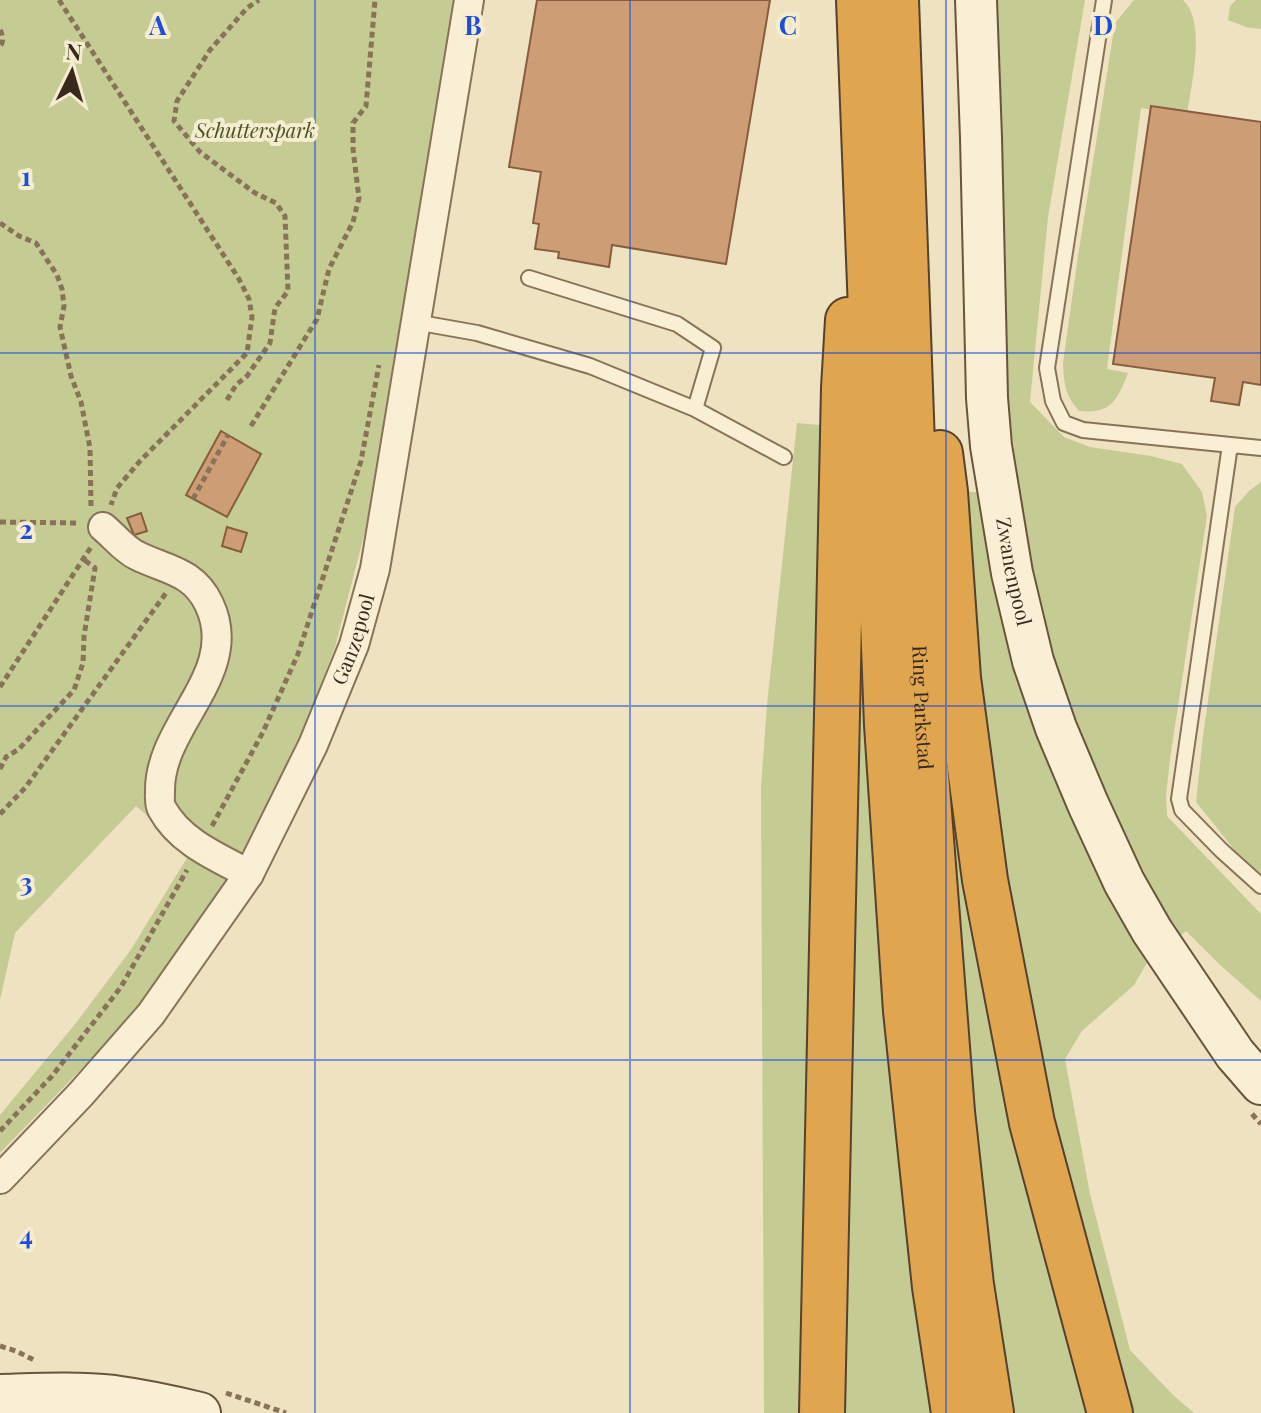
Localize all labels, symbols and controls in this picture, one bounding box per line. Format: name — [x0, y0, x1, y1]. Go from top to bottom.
text: A — [148, 7, 167, 42]
text: B — [464, 7, 482, 42]
text: C — [779, 7, 797, 42]
text: D — [1093, 7, 1113, 42]
north arrow — [32, 32, 112, 112]
text: N — [65, 35, 83, 67]
park label: Schutterspark — [194, 116, 315, 143]
text: 1 — [21, 158, 31, 193]
text: 2 — [19, 511, 33, 546]
street label: Zwanenpool — [991, 515, 1039, 628]
street label: Ganzepool — [324, 590, 380, 688]
street label: Ring Parkstad — [907, 645, 941, 771]
text: 3 — [20, 864, 32, 899]
text: 4 — [19, 1217, 33, 1252]

